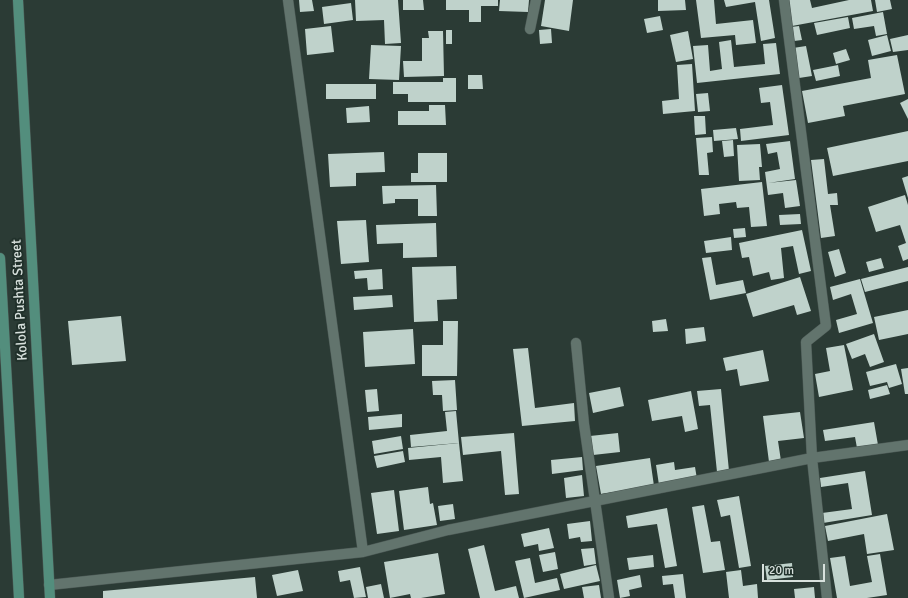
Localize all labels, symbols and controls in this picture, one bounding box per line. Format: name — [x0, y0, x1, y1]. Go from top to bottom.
street label: Kolola Pushta Street — [8, 239, 32, 361]
scale bar — [764, 556, 827, 582]
text: 20 m — [769, 563, 794, 578]

